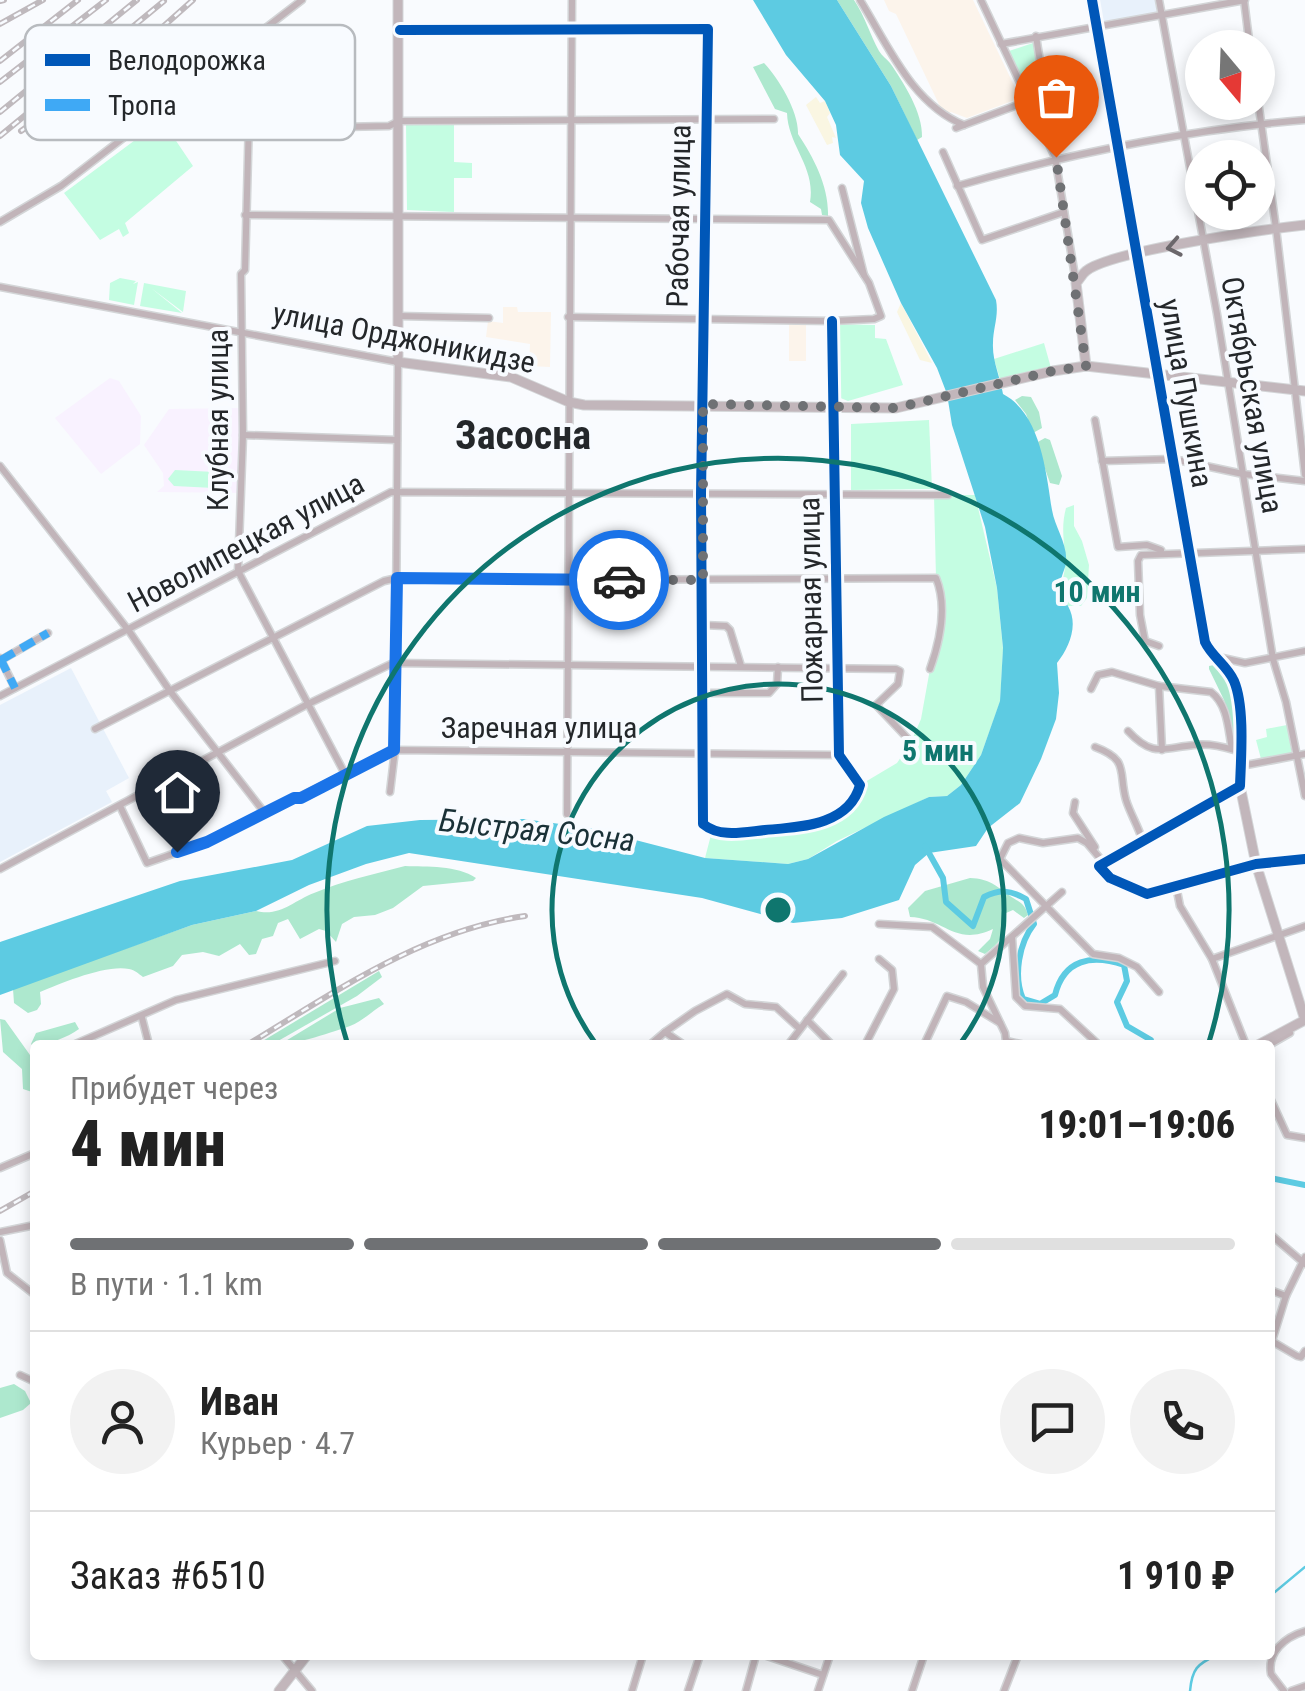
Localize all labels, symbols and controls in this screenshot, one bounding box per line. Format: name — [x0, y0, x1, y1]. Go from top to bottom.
legend — [25, 25, 355, 140]
north arrow — [1185, 30, 1275, 120]
map controls — [1185, 30, 1275, 230]
text: Велодорожка — [108, 44, 266, 77]
pin — [1014, 55, 1099, 158]
icon: bag — [1029, 70, 1084, 125]
text: Тропа — [108, 89, 177, 122]
street label: Рабочая улица — [659, 124, 698, 308]
button: locate — [1185, 140, 1275, 230]
one-way arrow — [1166, 235, 1183, 256]
street label: Октябрьская улица — [1214, 274, 1291, 516]
street label: улица Орджоникидзе — [270, 295, 538, 380]
street label: улица Пушкина — [1153, 296, 1220, 490]
street label: Клубная улица — [200, 329, 235, 511]
district label: Засосна — [455, 412, 591, 459]
street label: Новолипецкая улица — [122, 466, 370, 620]
street label: Пожарная улица — [791, 497, 830, 703]
courier — [569, 530, 669, 630]
icon: car — [592, 553, 647, 608]
text: 10 мин — [1053, 574, 1141, 609]
street label: Заречная улица — [441, 710, 637, 745]
text: 5 мин — [902, 733, 974, 768]
pin — [135, 750, 220, 853]
icon: home — [150, 765, 205, 820]
water label: Быстрая Сосна — [437, 801, 637, 859]
centre of rings — [760, 892, 796, 928]
text: Прибудет через — [70, 1069, 278, 1107]
text: 19:01–19:06 — [1038, 1103, 1235, 1147]
text: 4 мин — [70, 1106, 226, 1182]
text: В пути · 1.1 km — [70, 1265, 263, 1303]
button: person — [70, 1369, 175, 1474]
button: chat — [1000, 1369, 1105, 1474]
button: phone — [1130, 1369, 1235, 1474]
text: Иван — [200, 1380, 279, 1424]
text: Курьер · 4.7 — [200, 1424, 355, 1462]
text: Заказ #6510 — [70, 1554, 266, 1598]
text: 1 910 ₽ — [1117, 1554, 1235, 1598]

